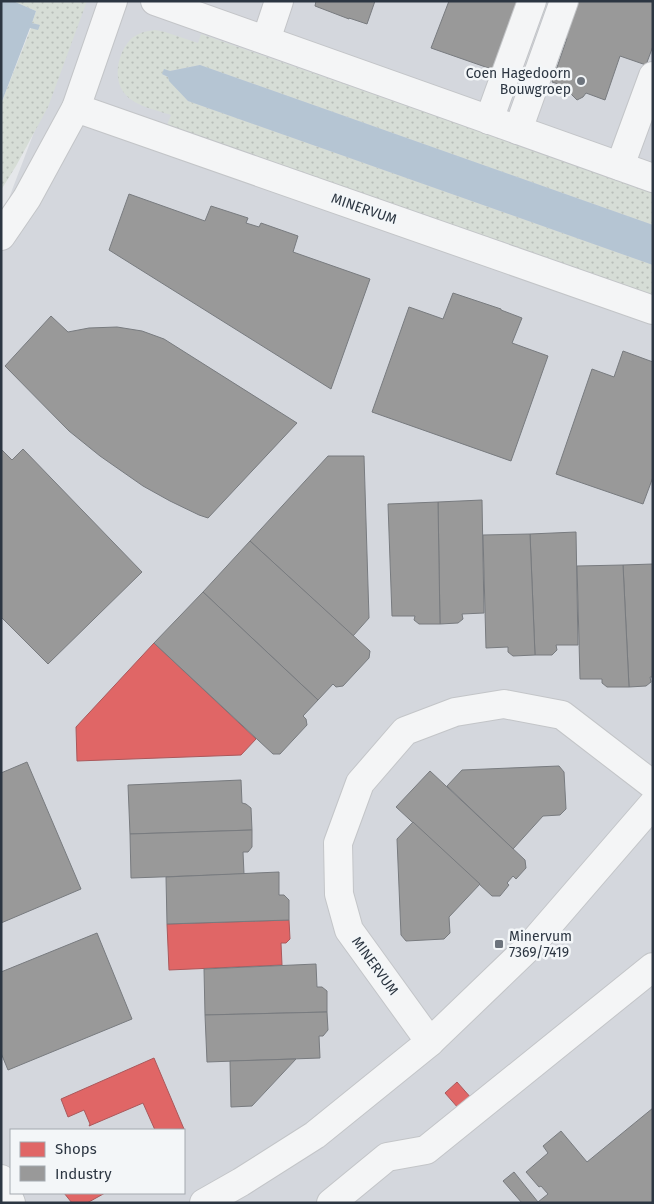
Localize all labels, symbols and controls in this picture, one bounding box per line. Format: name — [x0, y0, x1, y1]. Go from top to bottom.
place label: Coen Hagedoorn Bouwgroep — [466, 65, 571, 98]
marker: Coen Hagedoorn Bouwgroep — [575, 75, 587, 87]
street label: MINERVUM — [329, 190, 399, 228]
place label: Minervum 7369/7419 — [509, 928, 572, 961]
street label: MINERVUM — [348, 933, 402, 999]
marker: Minervum 7369/7419 — [493, 938, 505, 950]
legend — [10, 1129, 185, 1194]
text: Shops — [55, 1140, 97, 1158]
text: Industry — [55, 1165, 112, 1183]

